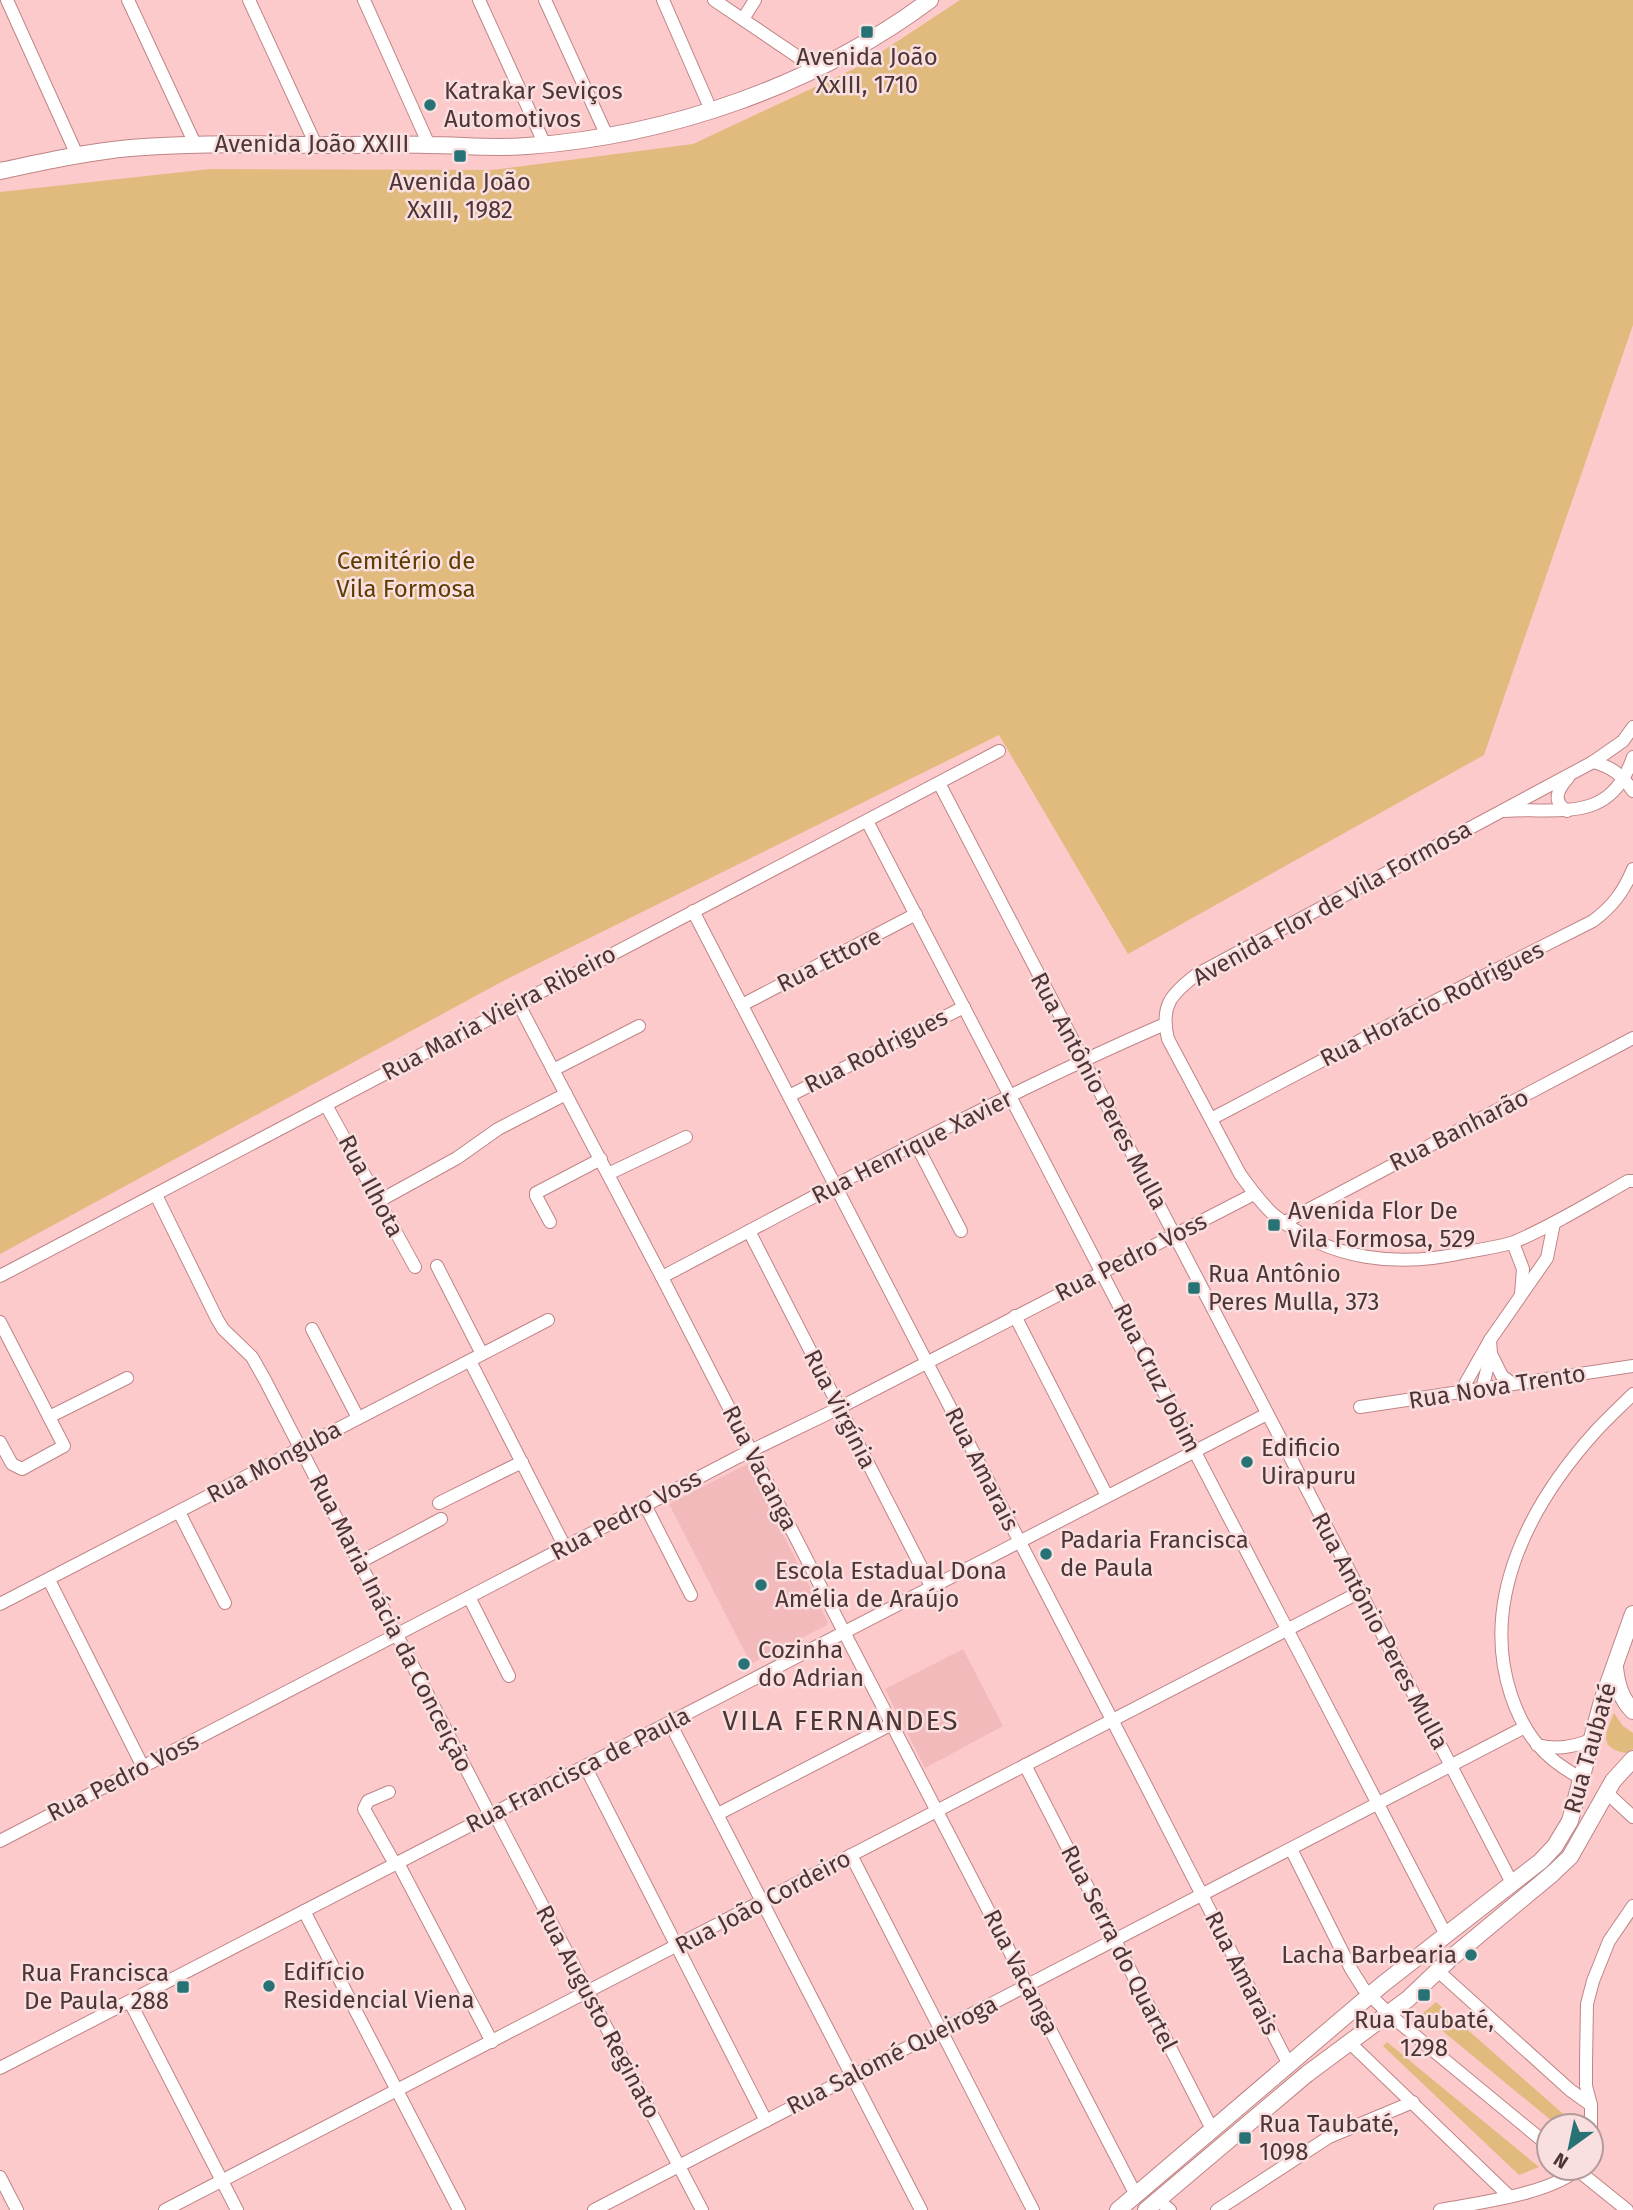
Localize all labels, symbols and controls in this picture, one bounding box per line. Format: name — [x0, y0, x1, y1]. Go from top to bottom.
marker: Avenida João XxIII, 1710 — [859, 24, 875, 40]
place label: Avenida João XxIII, 1710 — [796, 43, 938, 99]
place label: Katrakar Seviços Automotivos — [444, 77, 623, 133]
marker: Katrakar Seviços Automotivos — [422, 97, 438, 113]
street label: Avenida João XXIII — [215, 130, 409, 158]
marker: Avenida João XxIII, 1982 — [452, 148, 468, 164]
place label: Avenida João XxIII, 1982 — [389, 168, 531, 224]
park label: Cemitério de Vila Formosa — [336, 547, 476, 603]
street label: Avenida Flor de Vila Formosa — [1188, 815, 1476, 991]
street label: Rua Ettore — [772, 922, 886, 998]
street label: Rua Horácio Rodrigues — [1315, 935, 1549, 1073]
street label: Rua Maria Vieira Ribeiro — [377, 939, 621, 1087]
street label: Rua Antônio Peres Mulla — [1025, 968, 1173, 1214]
street label: Rua Rodrigues — [800, 1003, 952, 1099]
street label: Rua Banharão — [1385, 1083, 1533, 1177]
street label: Rua Henrique Xavier — [807, 1084, 1018, 1210]
street label: Rua Ilhota — [332, 1130, 410, 1242]
place label: Avenida Flor De Vila Formosa, 529 — [1288, 1197, 1475, 1253]
street label: Rua Pedro Voss — [1051, 1207, 1211, 1307]
marker: Avenida Flor De Vila Formosa, 529 — [1266, 1217, 1282, 1233]
place label: Rua Antônio Peres Mulla, 373 — [1208, 1260, 1380, 1316]
marker: Rua Antônio Peres Mulla, 373 — [1186, 1280, 1202, 1296]
street label: Rua Cruz Jobim — [1107, 1299, 1207, 1457]
street label: Rua Virgínia — [798, 1345, 882, 1473]
street label: Rua Nova Trento — [1407, 1359, 1587, 1415]
street label: Rua Vacanga — [716, 1401, 804, 1535]
street label: Rua Amarais — [939, 1403, 1025, 1535]
street label: Rua Monguba — [202, 1415, 346, 1509]
place label: Edificio Uirapuru — [1261, 1434, 1357, 1490]
marker: Edificio Uirapuru — [1239, 1454, 1255, 1470]
street label: Rua Pedro Voss — [546, 1464, 706, 1566]
street label: Rua Maria Inácia da Conceição — [303, 1469, 479, 1777]
street label: Rua Antônio Peres Mulla — [1306, 1508, 1454, 1754]
place label: Padaria Francisca de Paula — [1060, 1526, 1249, 1582]
marker: Padaria Francisca de Paula — [1038, 1546, 1054, 1562]
place label: Escola Estadual Dona Amélia de Araújo — [775, 1557, 1007, 1613]
marker: Escola Estadual Dona Amélia de Araújo — [753, 1577, 769, 1593]
place label: Cozinha do Adrian — [758, 1636, 864, 1692]
marker: Cozinha do Adrian — [736, 1656, 752, 1672]
street label: Rua Taubaté — [1558, 1679, 1622, 1817]
street label: Rua Francisca de Paula — [461, 1701, 695, 1839]
district label: VILA FERNANDES — [722, 1704, 960, 1737]
street label: Rua Pedro Voss — [43, 1727, 203, 1827]
street label: Rua Serra do Quartel — [1055, 1840, 1183, 2056]
street label: Rua João Cordeiro — [670, 1844, 856, 1960]
street label: Rua Augusto Reginato — [530, 1901, 666, 2123]
street label: Rua Vacanga — [977, 1905, 1065, 2039]
street label: Rua Amarais — [1199, 1907, 1285, 2039]
place label: Lacha Barbearia — [1281, 1941, 1457, 1969]
marker: Lacha Barbearia — [1463, 1947, 1479, 1963]
place label: Edifício Residencial Viena — [283, 1958, 474, 2014]
place label: Rua Francisca De Paula, 288 — [21, 1959, 169, 2015]
marker: Edifício Residencial Viena — [261, 1978, 277, 1994]
marker: Rua Francisca De Paula, 288 — [175, 1979, 191, 1995]
marker: Rua Taubaté, 1298 — [1416, 1987, 1432, 2003]
street label: Rua Salomé Queiroga — [782, 1990, 1002, 2120]
place label: Rua Taubaté, 1298 — [1354, 2006, 1494, 2062]
place label: Rua Taubaté, 1098 — [1259, 2110, 1399, 2166]
north arrow — [1535, 2112, 1605, 2182]
marker: Rua Taubaté, 1098 — [1237, 2130, 1253, 2146]
text: N — [1549, 2148, 1573, 2174]

